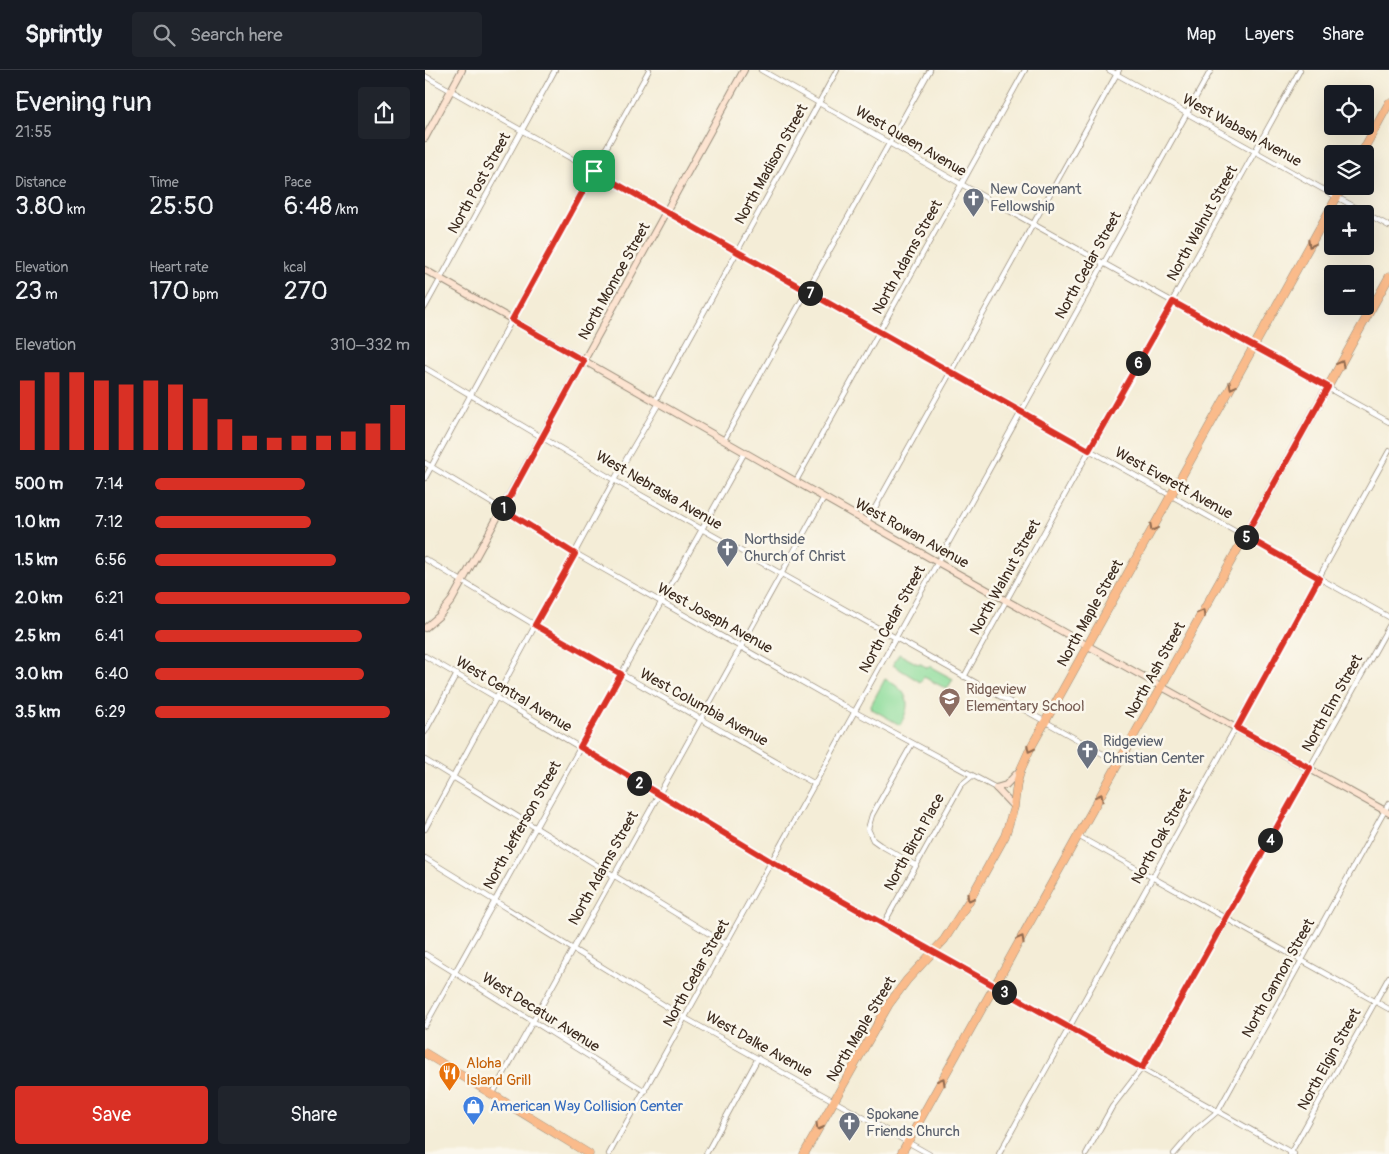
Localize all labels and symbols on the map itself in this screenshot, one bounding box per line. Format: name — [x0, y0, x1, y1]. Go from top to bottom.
street label: West Wabash Avenue — [1179, 90, 1305, 171]
street label: North Madison Street — [730, 100, 813, 228]
street label: West Queen Avenue — [852, 102, 970, 181]
street label: North Post Street — [444, 128, 516, 237]
pin — [573, 150, 615, 192]
street label: North Walnut Street — [1163, 161, 1243, 284]
place label: New Covenant Fellowship — [990, 180, 1082, 216]
church icon: New Covenant Fellowship — [962, 186, 986, 217]
street label: North Adams Street — [868, 196, 947, 318]
street label: North Cedar Street — [1051, 207, 1126, 322]
street label: North Monroe Street — [574, 218, 655, 343]
one-way arrow — [1307, 239, 1317, 248]
pin: 7 — [797, 280, 823, 306]
pin: 6 — [1125, 350, 1151, 376]
one-way arrow — [1335, 360, 1345, 369]
one-way arrow — [1228, 381, 1238, 390]
street label: West Everett Avenue — [1111, 443, 1237, 524]
street label: West Nebraska Avenue — [592, 447, 726, 535]
street label: West Rowan Avenue — [851, 494, 973, 573]
pin: 1 — [491, 496, 515, 520]
street label: North Walnut Street — [966, 515, 1046, 638]
one-way arrow — [1149, 523, 1159, 532]
pin: 5 — [1233, 524, 1259, 550]
place label: Northside Church of Christ — [744, 530, 847, 566]
church icon: Northside Church of Christ — [716, 536, 740, 567]
street label: North Maple Street — [1053, 555, 1128, 670]
street label: North Cedar Street — [855, 561, 930, 676]
street label: West Joseph Avenue — [654, 579, 776, 658]
one-way arrow — [1196, 609, 1206, 618]
street label: North Ash Street — [1121, 618, 1190, 722]
street label: North Elm Street — [1298, 650, 1368, 755]
street label: West Central Avenue — [452, 652, 576, 737]
street label: West Columbia Avenue — [636, 664, 772, 751]
place label: Ridgeview Elementary School — [966, 680, 1085, 716]
school or university icon: Ridgeview Elementary School — [938, 686, 962, 717]
place label: Ridgeview Christian Center — [1103, 732, 1205, 768]
church icon: Ridgeview Christian Center — [1075, 738, 1099, 769]
one-way arrow — [1026, 744, 1036, 753]
street label: North Jefferson Street — [479, 757, 566, 893]
pin: 2 — [627, 770, 651, 796]
street label: North Oak Street — [1127, 784, 1196, 887]
street label: North Birch Place — [880, 790, 949, 894]
one-way arrow — [1094, 793, 1104, 802]
street label: North Adams Street — [564, 807, 643, 929]
pin: 4 — [1257, 828, 1283, 852]
one-way arrow — [966, 893, 976, 902]
street label: North Cedar Street — [659, 915, 734, 1030]
street label: North Cannon Street — [1238, 915, 1320, 1041]
one-way arrow — [1015, 935, 1025, 944]
street label: West Decatur Avenue — [478, 968, 604, 1057]
street label: North Maple Street — [822, 972, 901, 1085]
pin: 3 — [991, 980, 1017, 1004]
street label: North Elgin Street — [1294, 1004, 1366, 1114]
street label: West Dalke Avenue — [702, 1007, 816, 1082]
place label: Aloha Island Grill — [466, 1054, 531, 1090]
restaurant icon: Aloha Island Grill — [438, 1060, 462, 1091]
one-way arrow — [936, 1077, 946, 1086]
shop icon: American Way Collision Center — [462, 1094, 486, 1125]
place label: American Way Collision Center — [490, 1097, 684, 1116]
place label: Spokane Friends Church — [866, 1105, 960, 1141]
church icon: Spokane Friends Church — [838, 1111, 862, 1142]
one-way arrow — [816, 1122, 826, 1131]

